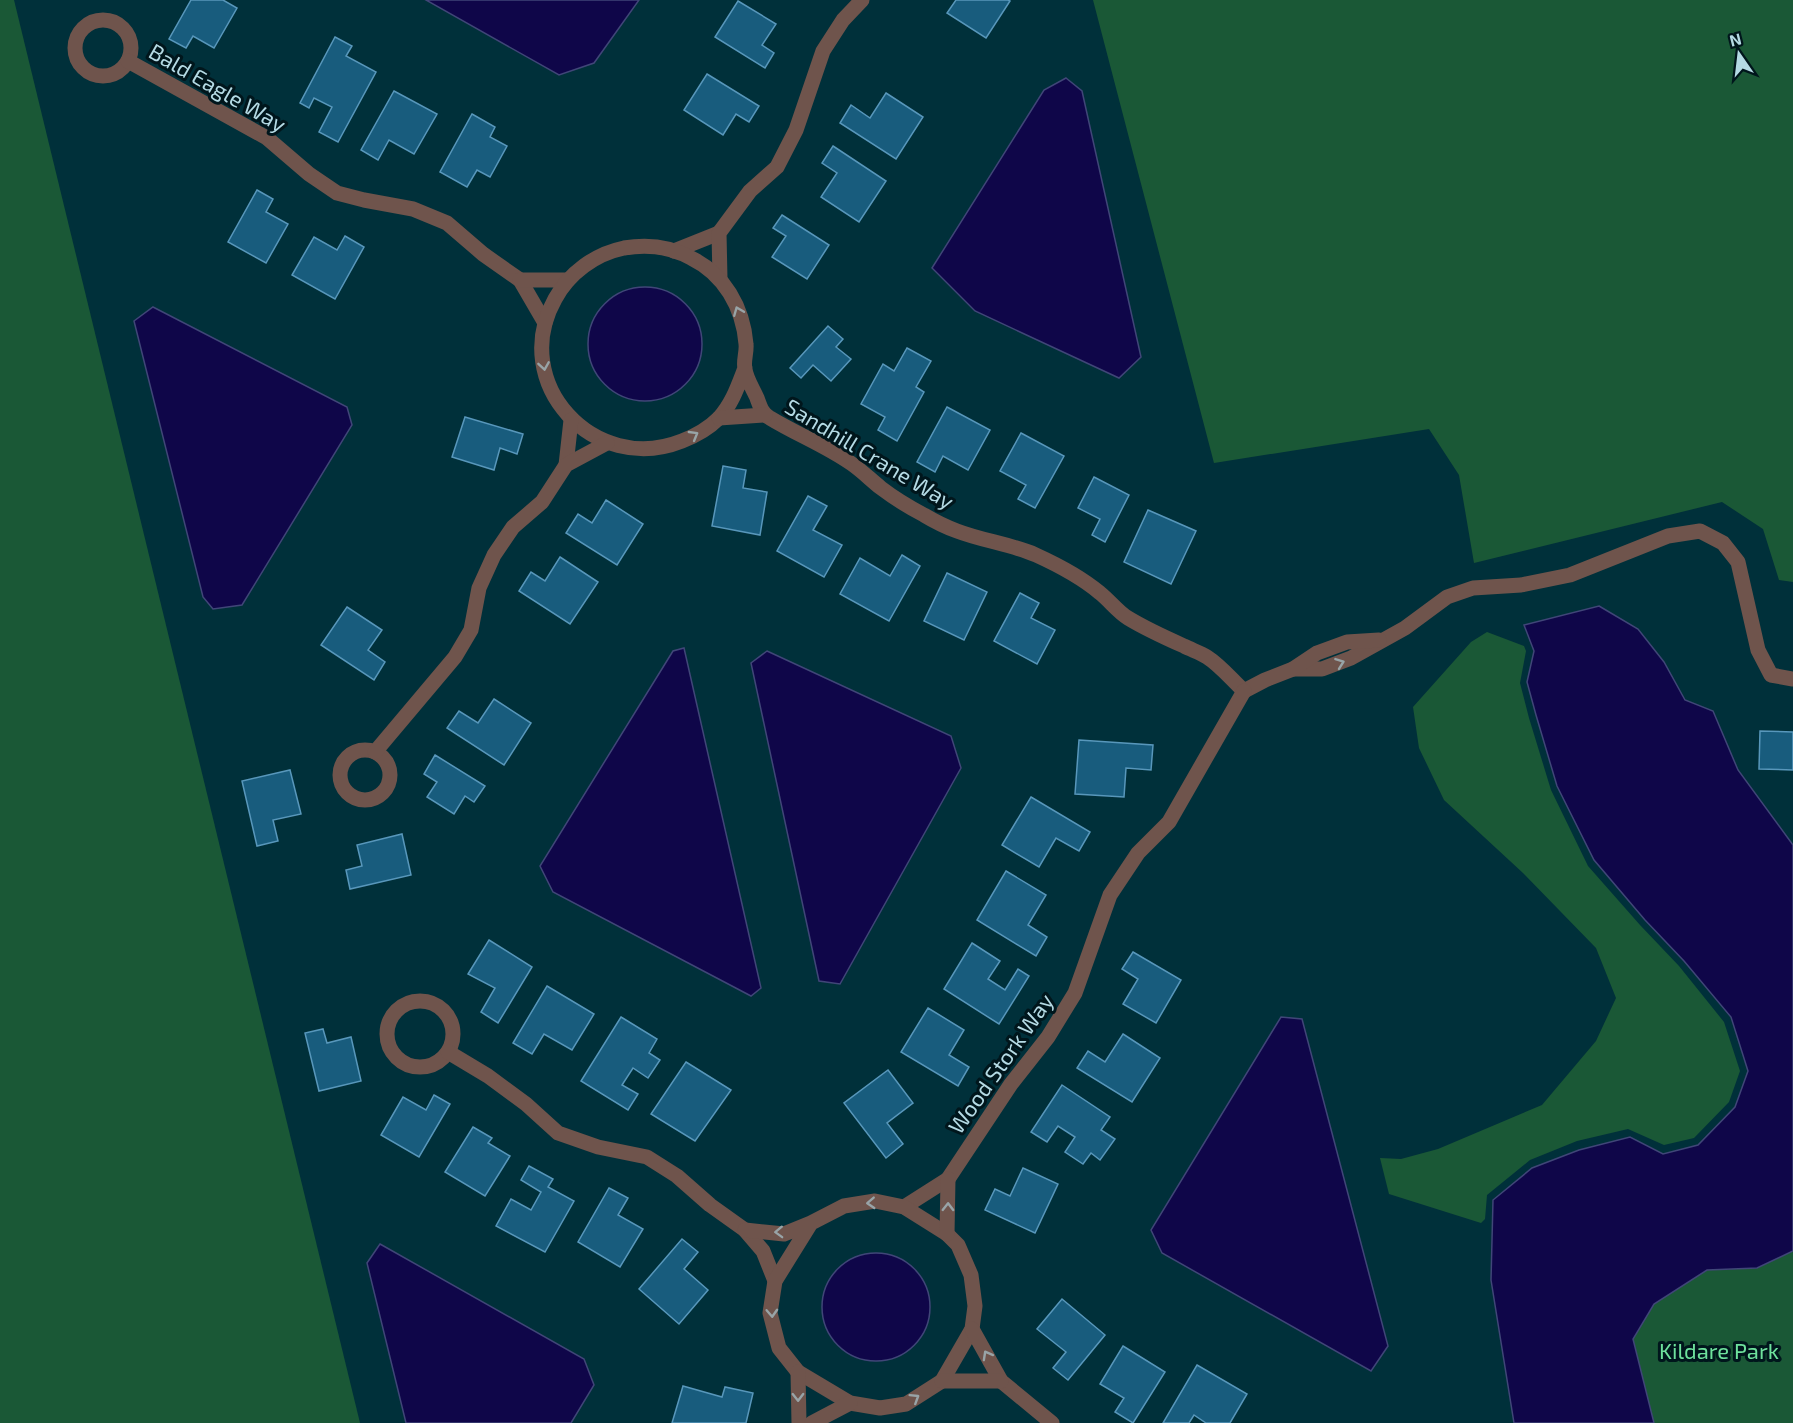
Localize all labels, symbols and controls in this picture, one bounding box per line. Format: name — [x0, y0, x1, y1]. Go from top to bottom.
north arrow — [1709, 24, 1769, 84]
text: N — [1727, 28, 1743, 50]
street label: Bald Eagle Way — [145, 37, 291, 137]
one-way arrow — [733, 306, 745, 317]
one-way arrow — [537, 361, 550, 371]
street label: Sandhill Crane Way — [781, 392, 959, 514]
one-way arrow — [688, 431, 698, 442]
one-way arrow — [1334, 657, 1345, 670]
street label: Wood Stork Way — [942, 988, 1058, 1138]
one-way arrow — [866, 1196, 875, 1209]
one-way arrow — [941, 1202, 954, 1211]
one-way arrow — [774, 1226, 783, 1239]
one-way arrow — [766, 1308, 779, 1317]
park label: Kildare Park — [1659, 1337, 1779, 1363]
one-way arrow — [983, 1351, 994, 1361]
one-way arrow — [792, 1393, 804, 1402]
one-way arrow — [909, 1395, 920, 1406]

